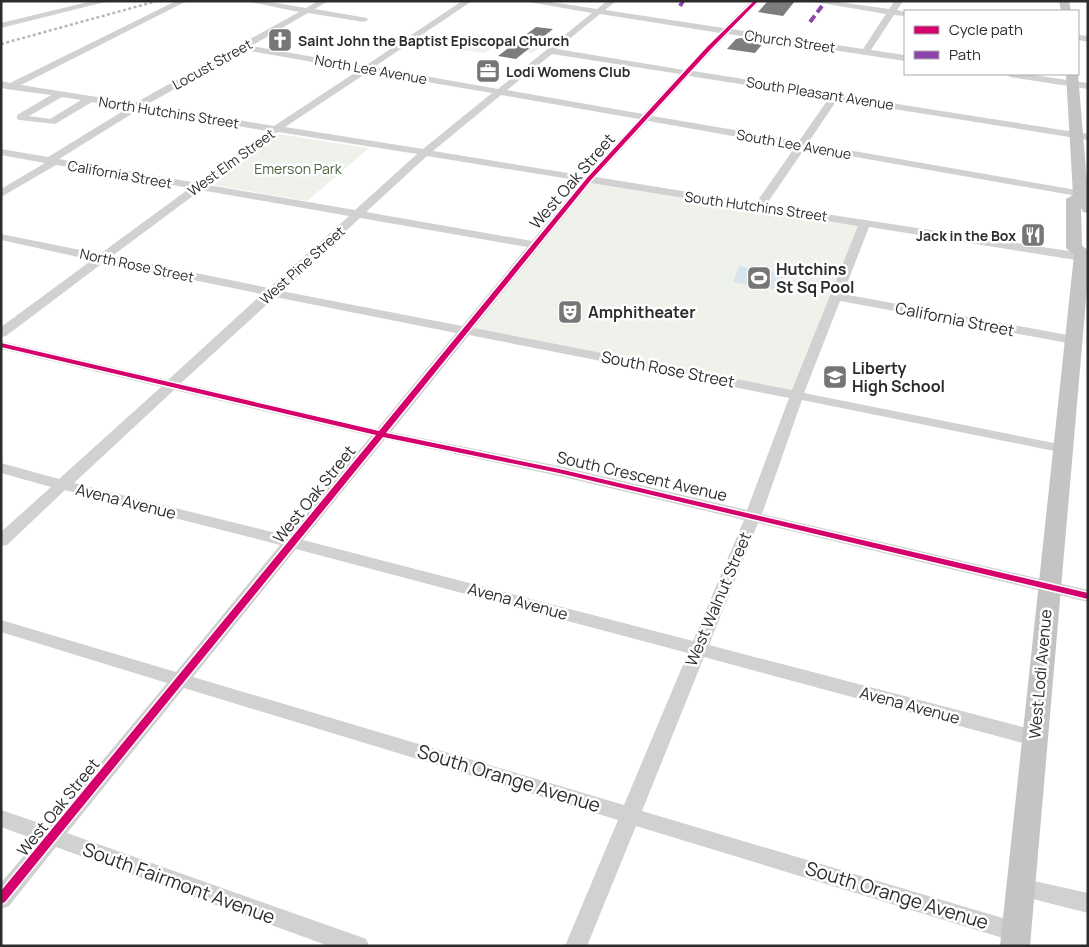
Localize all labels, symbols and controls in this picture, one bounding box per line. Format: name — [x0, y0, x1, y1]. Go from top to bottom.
legend — [904, 10, 1079, 75]
text: Cycle path — [949, 19, 1023, 40]
street label: Church Street — [743, 25, 837, 57]
church icon: Saint John the Baptist Episcopal Church — [267, 27, 293, 53]
place label: Saint John the Baptist Episcopal Church — [298, 31, 569, 50]
street label: Locust Street — [169, 34, 256, 94]
text: Path — [949, 44, 981, 65]
street label: North Lee Avenue — [313, 50, 429, 88]
office icon: Lodi Womens Club — [475, 58, 501, 84]
place label: Lodi Womens Club — [506, 62, 631, 81]
street label: South Pleasant Avenue — [745, 72, 895, 114]
street label: North Hutchins Street — [97, 92, 241, 133]
street label: West Elm Street — [184, 124, 279, 200]
street label: South Lee Avenue — [735, 125, 853, 163]
street label: West Oak Street — [524, 129, 620, 233]
street label: California Street — [66, 155, 174, 193]
park label: Emerson Park — [254, 159, 343, 178]
street label: South Hutchins Street — [683, 187, 829, 225]
street label: West Pine Street — [255, 221, 349, 308]
restaurant icon: Jack in the Box — [1020, 222, 1046, 248]
place label: Jack in the Box — [916, 226, 1016, 245]
street label: North Rose Street — [78, 244, 196, 286]
place label: Hutchins St Sq Pool — [776, 258, 855, 298]
sports icon: Hutchins St Sq Pool — [746, 265, 772, 291]
street label: California Street — [894, 297, 1016, 341]
theatre icon: Amphitheater — [557, 299, 583, 325]
place label: Amphitheater — [588, 301, 696, 323]
street label: South Rose Street — [599, 345, 737, 393]
place label: Liberty High School — [852, 357, 945, 397]
school or university icon: Liberty High School — [822, 364, 848, 390]
street label: West Oak Street — [268, 440, 360, 548]
street label: South Crescent Avenue — [555, 446, 729, 506]
street label: Avena Avenue — [73, 478, 179, 524]
street label: West Walnut Street — [680, 528, 756, 670]
street label: Avena Avenue — [466, 577, 570, 625]
street label: West Lodi Avenue — [1023, 608, 1057, 740]
street label: Avena Avenue — [858, 681, 962, 729]
street label: South Orange Avenue — [414, 738, 604, 818]
street label: West Oak Street — [12, 753, 104, 861]
street label: South Fairmont Avenue — [79, 836, 279, 930]
street label: South Orange Avenue — [802, 855, 992, 935]

